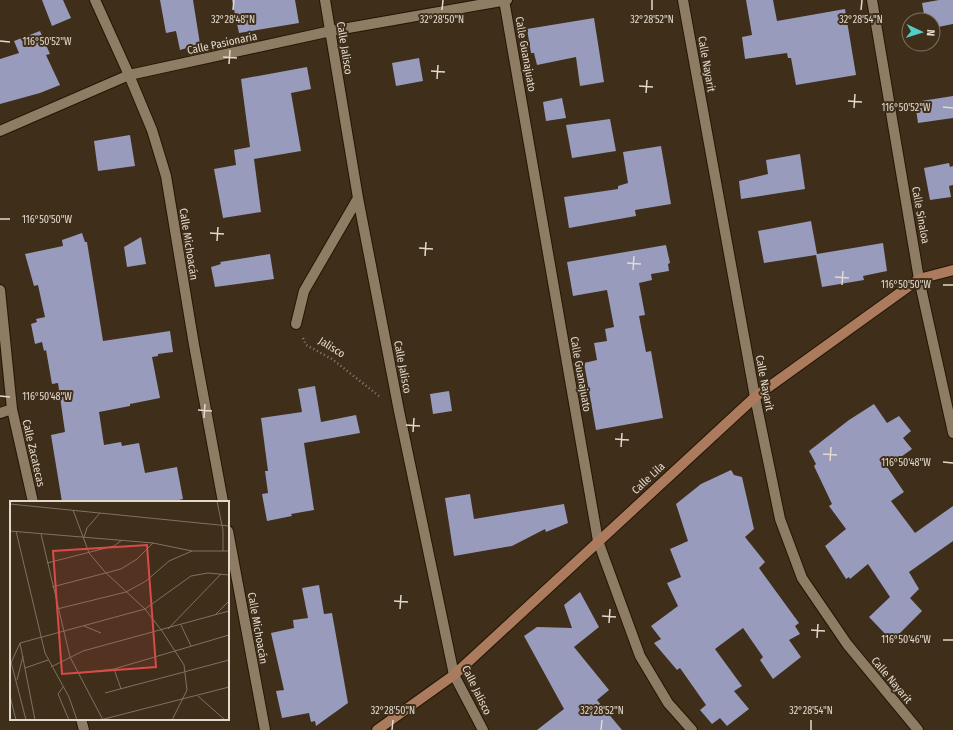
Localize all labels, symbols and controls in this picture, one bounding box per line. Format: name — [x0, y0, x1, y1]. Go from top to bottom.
north arrow — [901, 12, 941, 52]
text: 32°28'48"N — [211, 14, 255, 26]
text: 32°28'50"N — [420, 14, 464, 26]
text: 32°28'52"N — [630, 14, 674, 26]
text: 32°28'54"N — [839, 14, 883, 26]
street label: Calle Guanajuato — [512, 15, 539, 93]
street label: Calle Jalisco — [334, 21, 355, 76]
text: N — [924, 29, 937, 36]
street label: Calle Pasionaria — [186, 30, 258, 57]
street label: Calle Nayarit — [695, 35, 718, 94]
text: 116°50'52"W — [22, 36, 72, 48]
text: 116°50'52"W — [881, 102, 931, 114]
street label: Calle Sinaloa — [909, 186, 932, 245]
street label: Calle Michoacán — [176, 207, 201, 281]
text: 116°50'50"W — [22, 214, 72, 226]
text: 116°50'50"W — [881, 279, 931, 291]
street label: Jalisco — [316, 334, 348, 361]
street label: Calle Guanajuato — [567, 335, 594, 413]
street label: Calle Jalisco — [391, 340, 414, 395]
street label: Calle Nayarit — [753, 354, 776, 413]
text: 116°50'48"W — [22, 391, 72, 403]
street label: Calle Zacatecas — [19, 418, 48, 488]
text: 116°50'48"W — [881, 457, 931, 469]
street label: Calle Lila — [629, 460, 668, 497]
inset map — [10, 501, 229, 720]
street label: Calle Michoacán — [245, 591, 270, 665]
text: 116°50'46"W — [881, 634, 931, 646]
street label: Calle Nayarit — [868, 654, 915, 707]
street label: Calle Jalisco — [459, 663, 494, 717]
text: 32°28'50"N — [371, 705, 415, 717]
text: 32°28'52"N — [580, 705, 624, 717]
text: 32°28'54"N — [789, 705, 833, 717]

